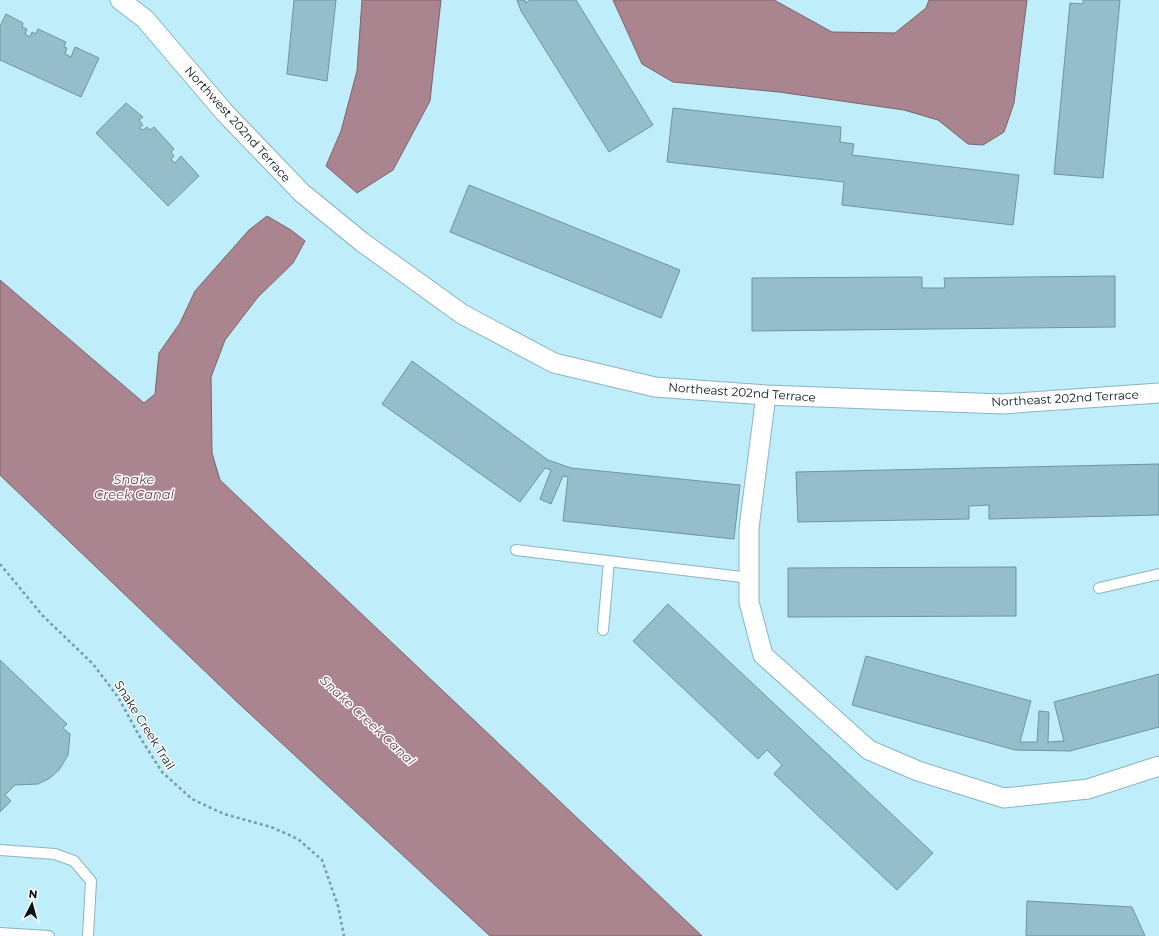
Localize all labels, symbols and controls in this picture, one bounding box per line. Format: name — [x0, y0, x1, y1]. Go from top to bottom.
street label: Northwest 202nd Terrace — [182, 63, 294, 185]
street label: Northeast 202nd Terrace — [668, 379, 816, 405]
street label: Northeast 202nd Terrace — [991, 387, 1139, 409]
water label: Snake Creek Canal — [94, 471, 175, 502]
water label: Snake Creek Canal — [317, 672, 419, 769]
street label: Snake Creek Trail — [111, 678, 179, 772]
north arrow — [12, 884, 52, 924]
text: N — [28, 887, 38, 901]

